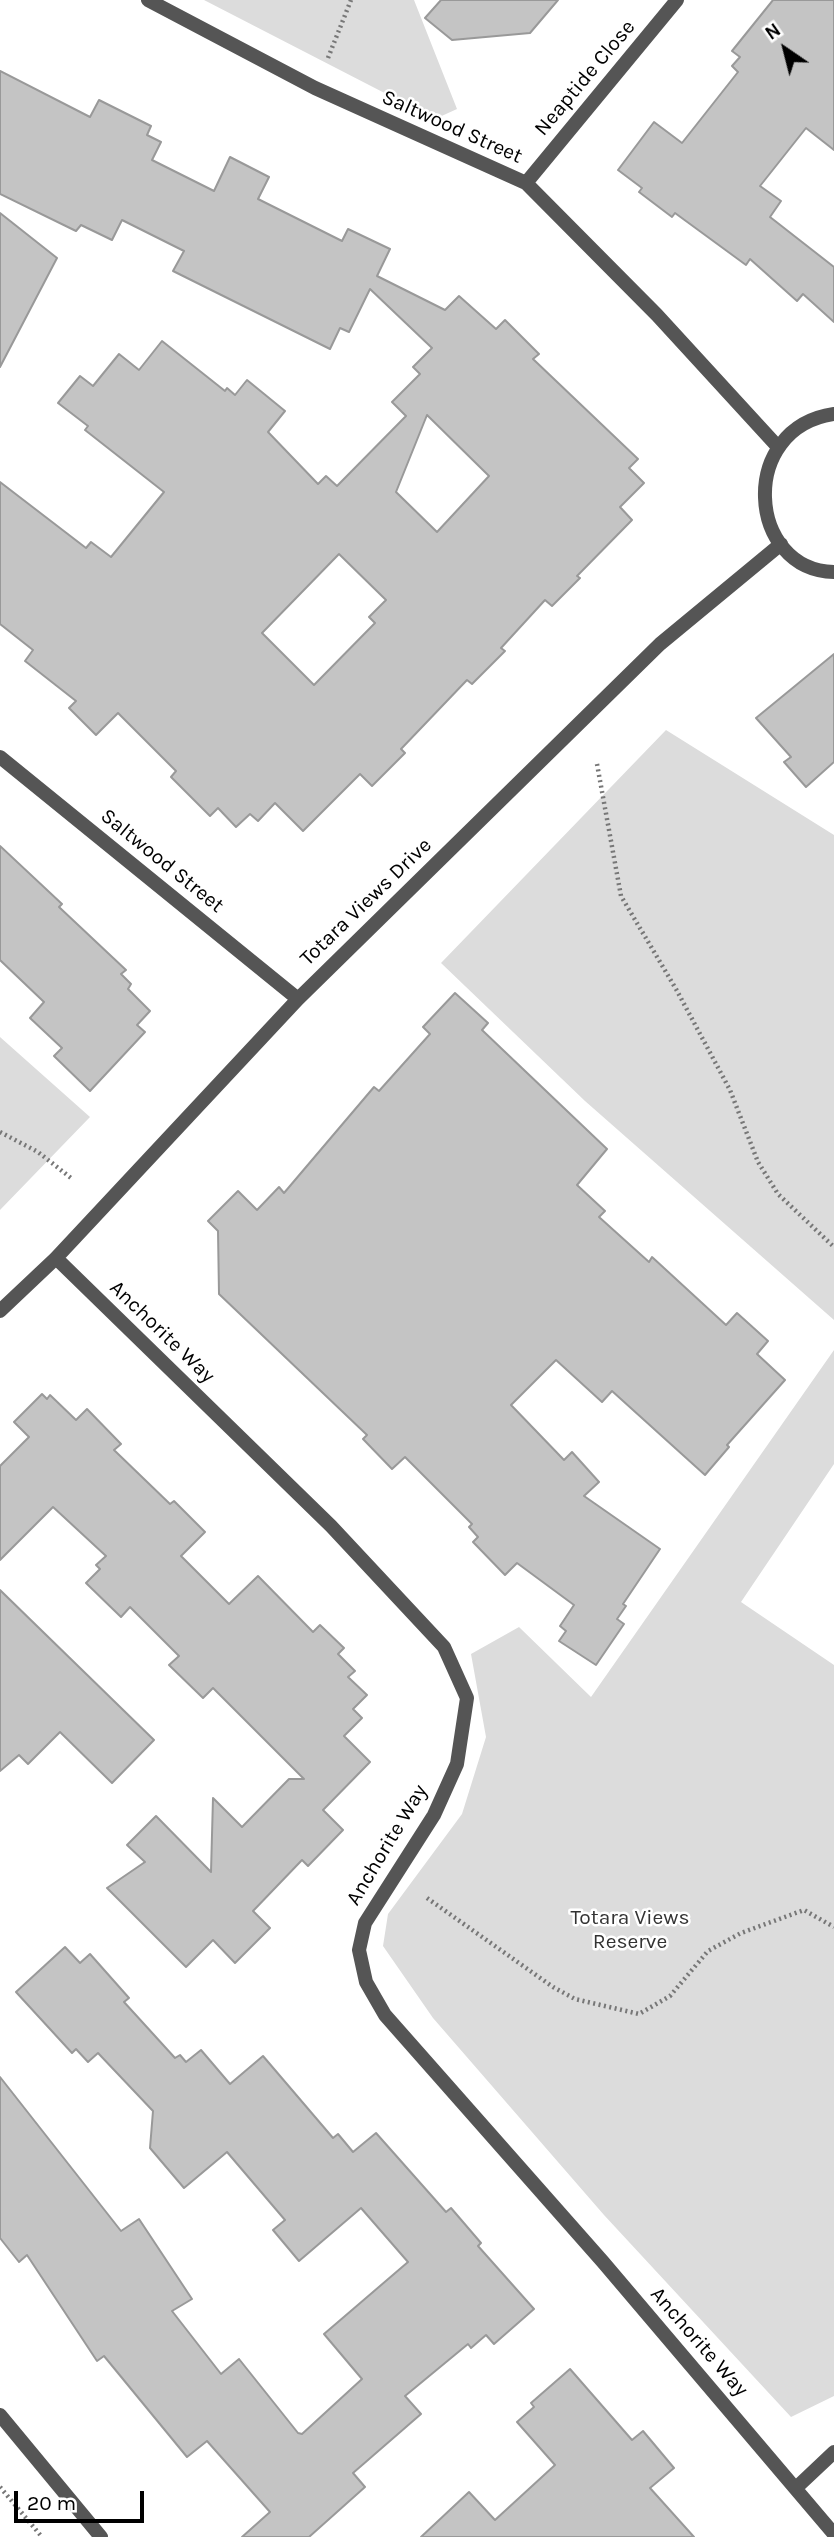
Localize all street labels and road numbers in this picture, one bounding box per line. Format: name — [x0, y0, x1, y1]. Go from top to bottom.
street label: Neaptide Close — [529, 15, 641, 141]
street label: Saltwood Street — [378, 85, 526, 169]
street label: Saltwood Street — [95, 804, 229, 918]
street label: Totara Views Drive — [295, 833, 437, 971]
street label: Anchorite Way — [104, 1275, 220, 1389]
street label: Anchorite Way — [341, 1780, 433, 1910]
street label: Anchorite Way — [645, 2282, 753, 2402]

